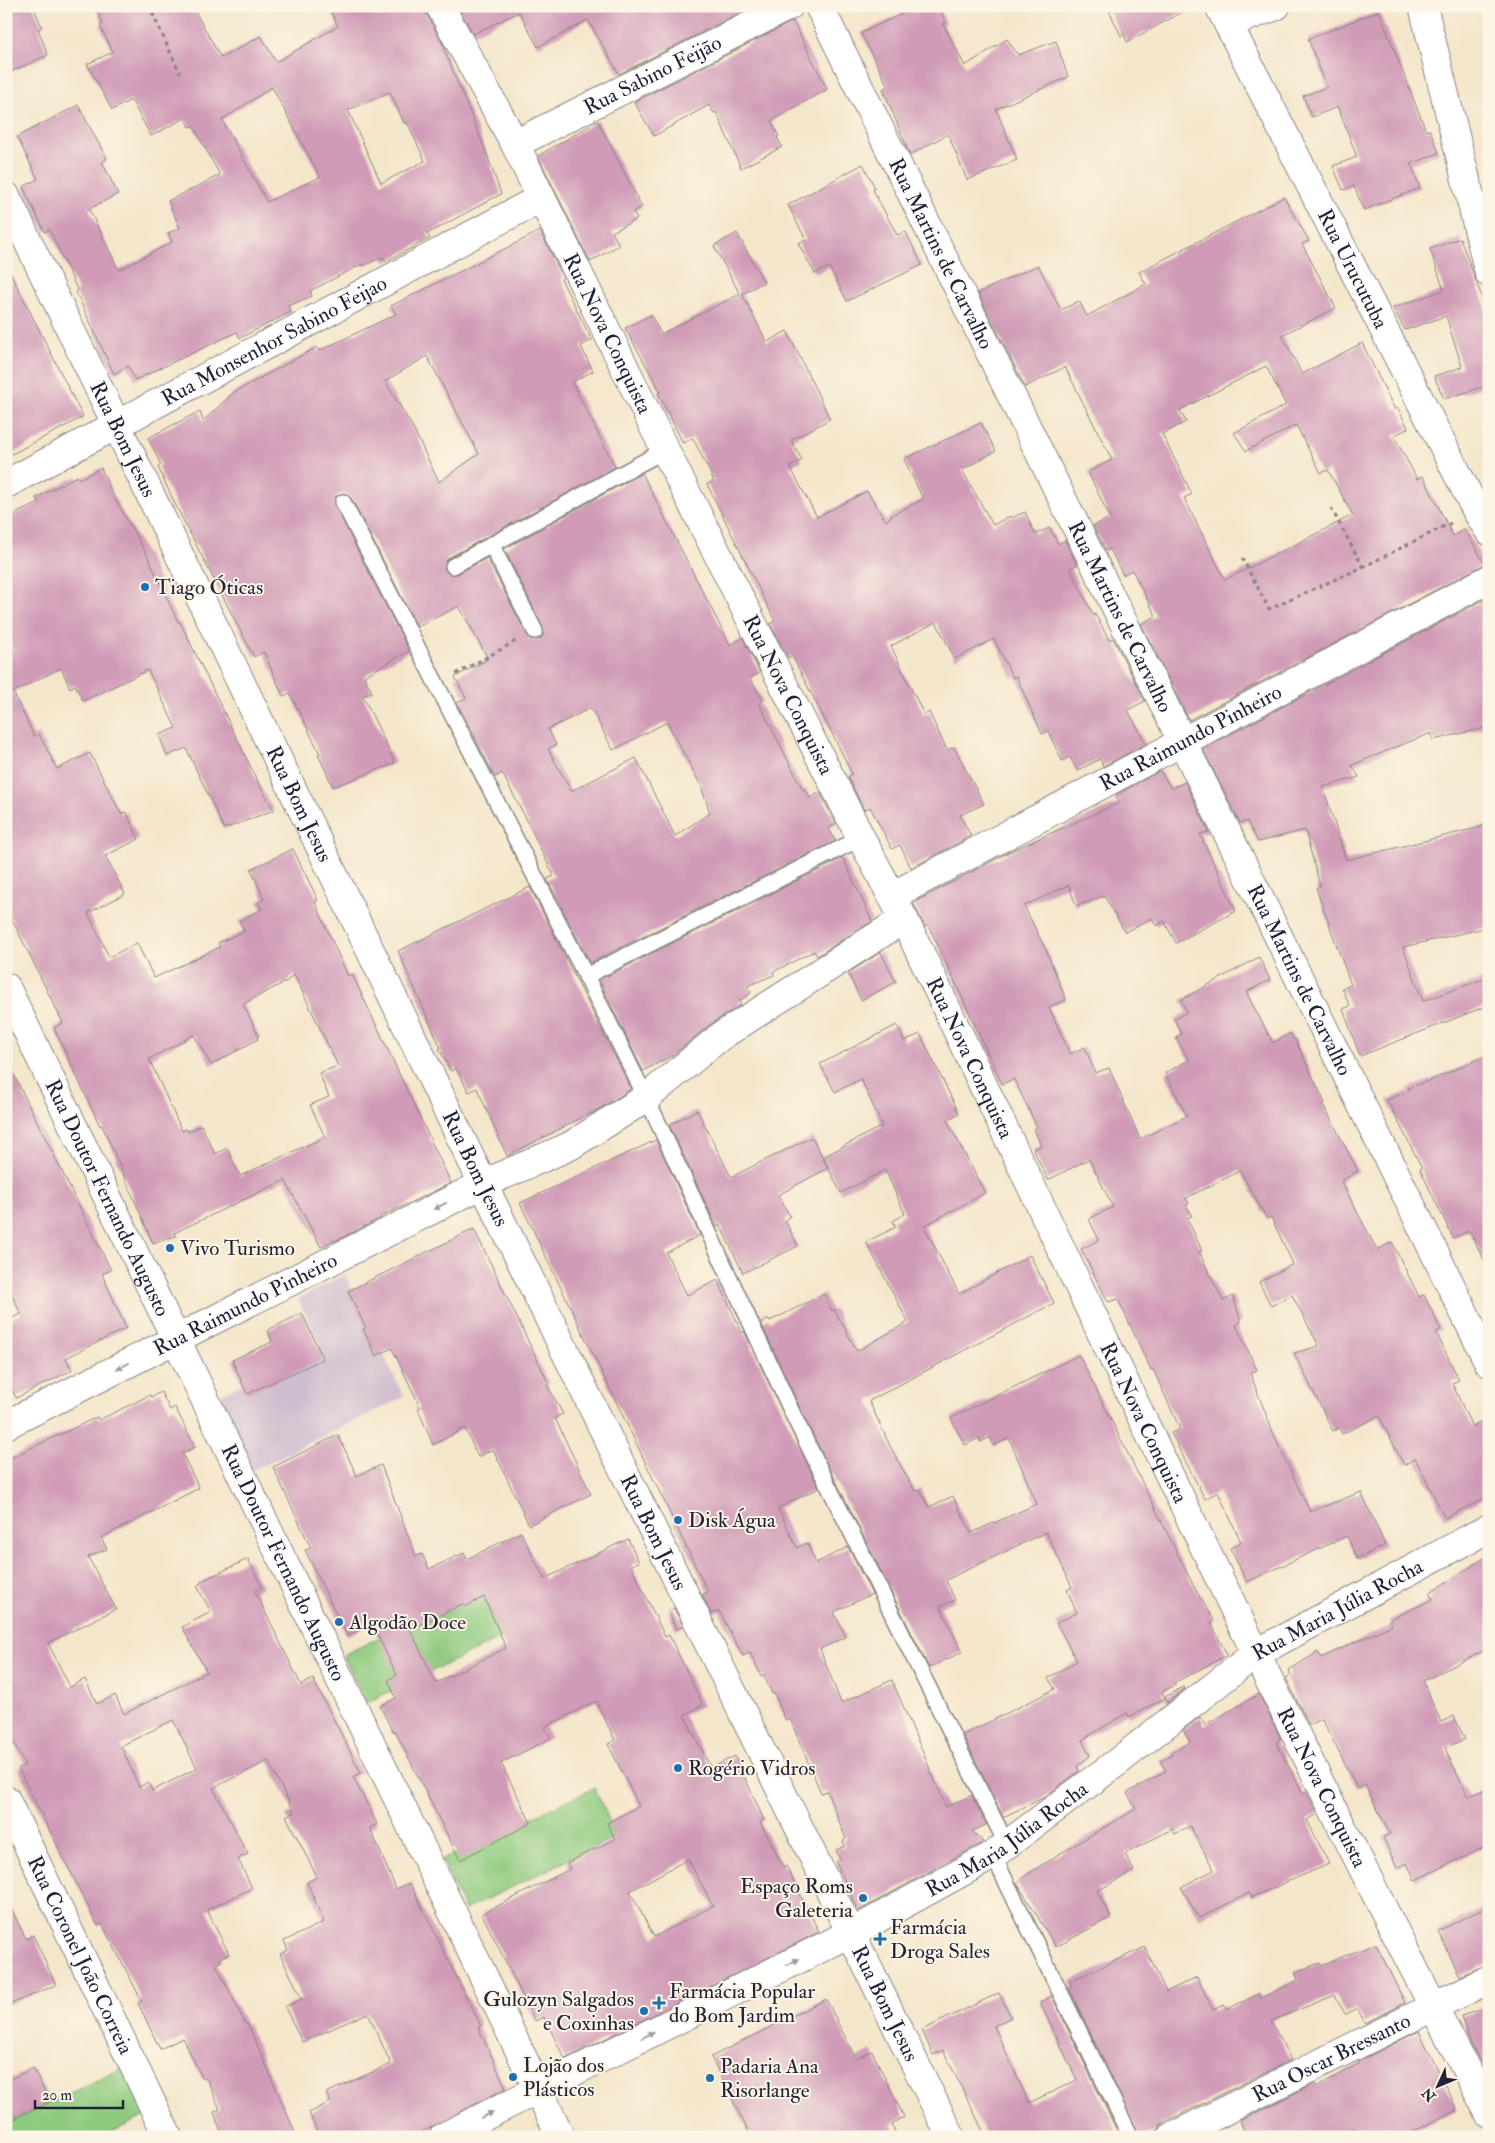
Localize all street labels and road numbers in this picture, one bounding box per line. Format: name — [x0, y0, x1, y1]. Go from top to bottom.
street label: Rua Sabino Feijão — [579, 29, 726, 121]
street label: Rua Martins de Carvalho — [883, 153, 1000, 354]
street label: Rua Urucutuba — [1311, 205, 1395, 333]
street label: Rua Nova Conquista — [557, 249, 659, 418]
street label: Rua Monsenhor Sabino Feijao — [157, 269, 392, 412]
street label: Rua Bom Jesus — [84, 377, 163, 502]
street label: Rua Martins de Carvalho — [1062, 517, 1179, 717]
street label: Rua Nova Conquista — [737, 610, 840, 779]
street label: Rua Raimundo Pinheiro — [1095, 678, 1286, 797]
street label: Rua Bom Jesus — [260, 741, 339, 866]
street label: Rua Martins de Carvalho — [1241, 880, 1358, 1080]
street label: Rua Nova Conquista — [920, 973, 1020, 1143]
street label: Rua Doutor Fernando Augusto — [39, 1075, 176, 1321]
street label: Rua Bom Jesus — [436, 1106, 515, 1231]
street label: Rua Raimundo Pinheiro — [149, 1246, 342, 1362]
street label: Rua Nova Conquista — [1094, 1338, 1194, 1508]
street label: Rua Doutor Fernando Augusto — [215, 1440, 352, 1685]
street label: Rua Bom Jesus — [614, 1470, 694, 1594]
street label: Rua Maria Júlia Rocha — [1247, 1552, 1428, 1667]
street label: Rua Nova Conquista — [1271, 1703, 1374, 1872]
street label: Rua Maria Júlia Rocha — [921, 1775, 1093, 1903]
street label: Rua Coronel João Correia — [21, 1851, 140, 2059]
street label: Rua Bom Jesus — [846, 1941, 925, 2066]
street label: Rua Oscar Bressanto — [1248, 2007, 1415, 2108]

